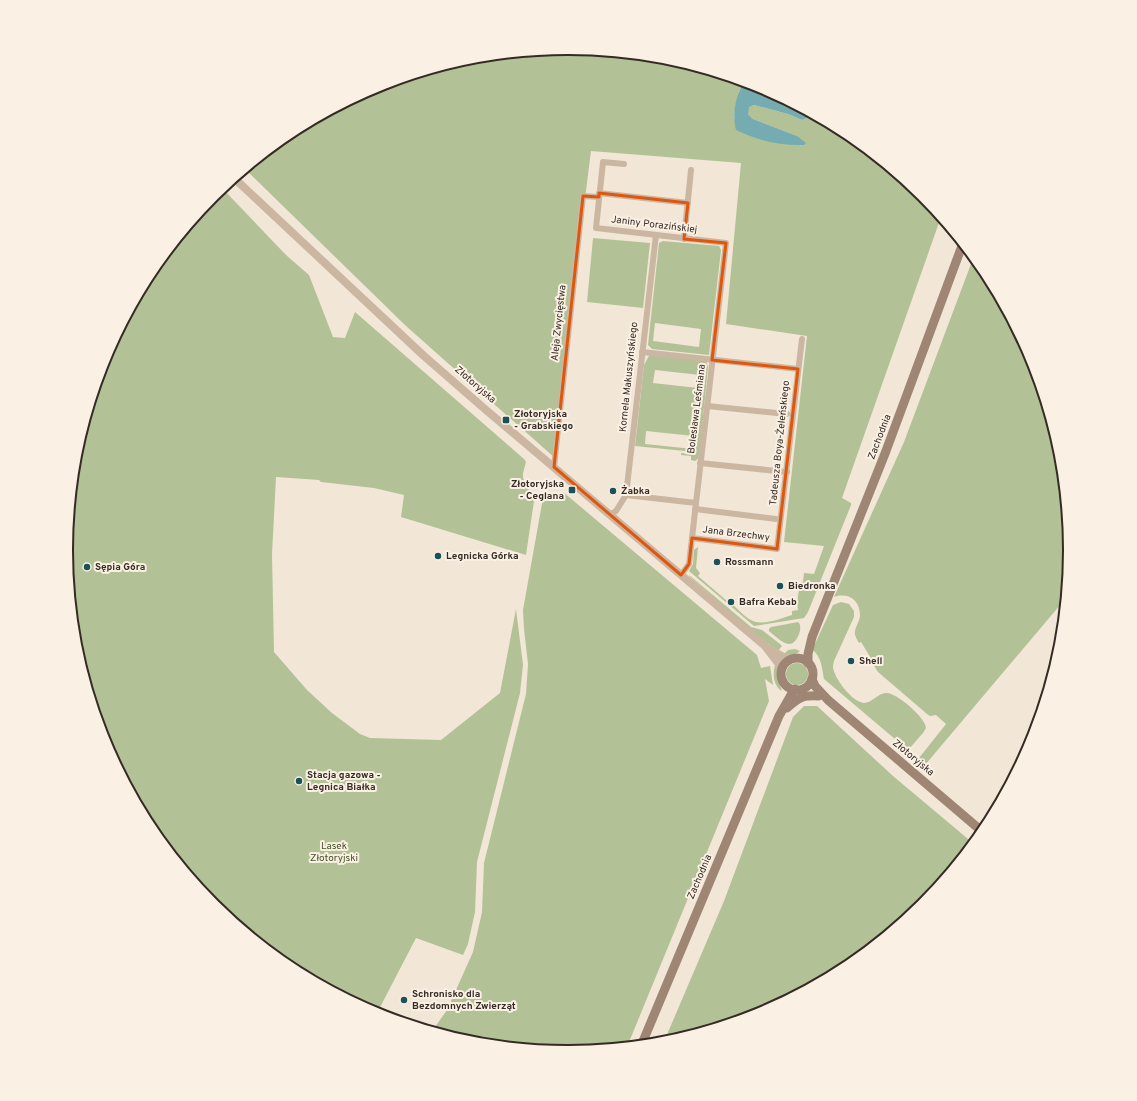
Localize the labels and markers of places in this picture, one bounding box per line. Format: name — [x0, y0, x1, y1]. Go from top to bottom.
place label: Złotoryjska - Grabskiego — [514, 408, 574, 433]
marker: Złotoryjska - Grabskiego — [501, 415, 511, 425]
place label: Złotoryjska - Ceglana — [511, 478, 564, 503]
place label: Żabka — [621, 484, 650, 498]
marker: Złotoryjska - Ceglana — [567, 485, 577, 495]
marker: Żabka — [608, 486, 618, 496]
place label: Legnicka Górka — [446, 550, 519, 563]
marker: Legnicka Górka — [433, 551, 443, 561]
place label: Rossmann — [725, 556, 773, 569]
marker: Rossmann — [712, 557, 722, 567]
place label: Sępia Góra — [95, 561, 145, 574]
marker: Sępia Góra — [82, 562, 92, 572]
place label: Biedronka — [788, 580, 836, 593]
marker: Biedronka — [775, 581, 785, 591]
place label: Bafra Kebab — [739, 596, 797, 609]
marker: Bafra Kebab — [726, 597, 736, 607]
place label: Shell — [859, 655, 883, 668]
marker: Shell — [846, 656, 856, 666]
place label: Stacja gazowa - Legnica Białka — [307, 769, 381, 794]
marker: Stacja gazowa - Legnica Białka — [294, 776, 304, 786]
place label: Schronisko dla Bezdomnych Zwierząt — [412, 988, 516, 1013]
marker: Schronisko dla Bezdomnych Zwierząt — [399, 995, 409, 1005]

